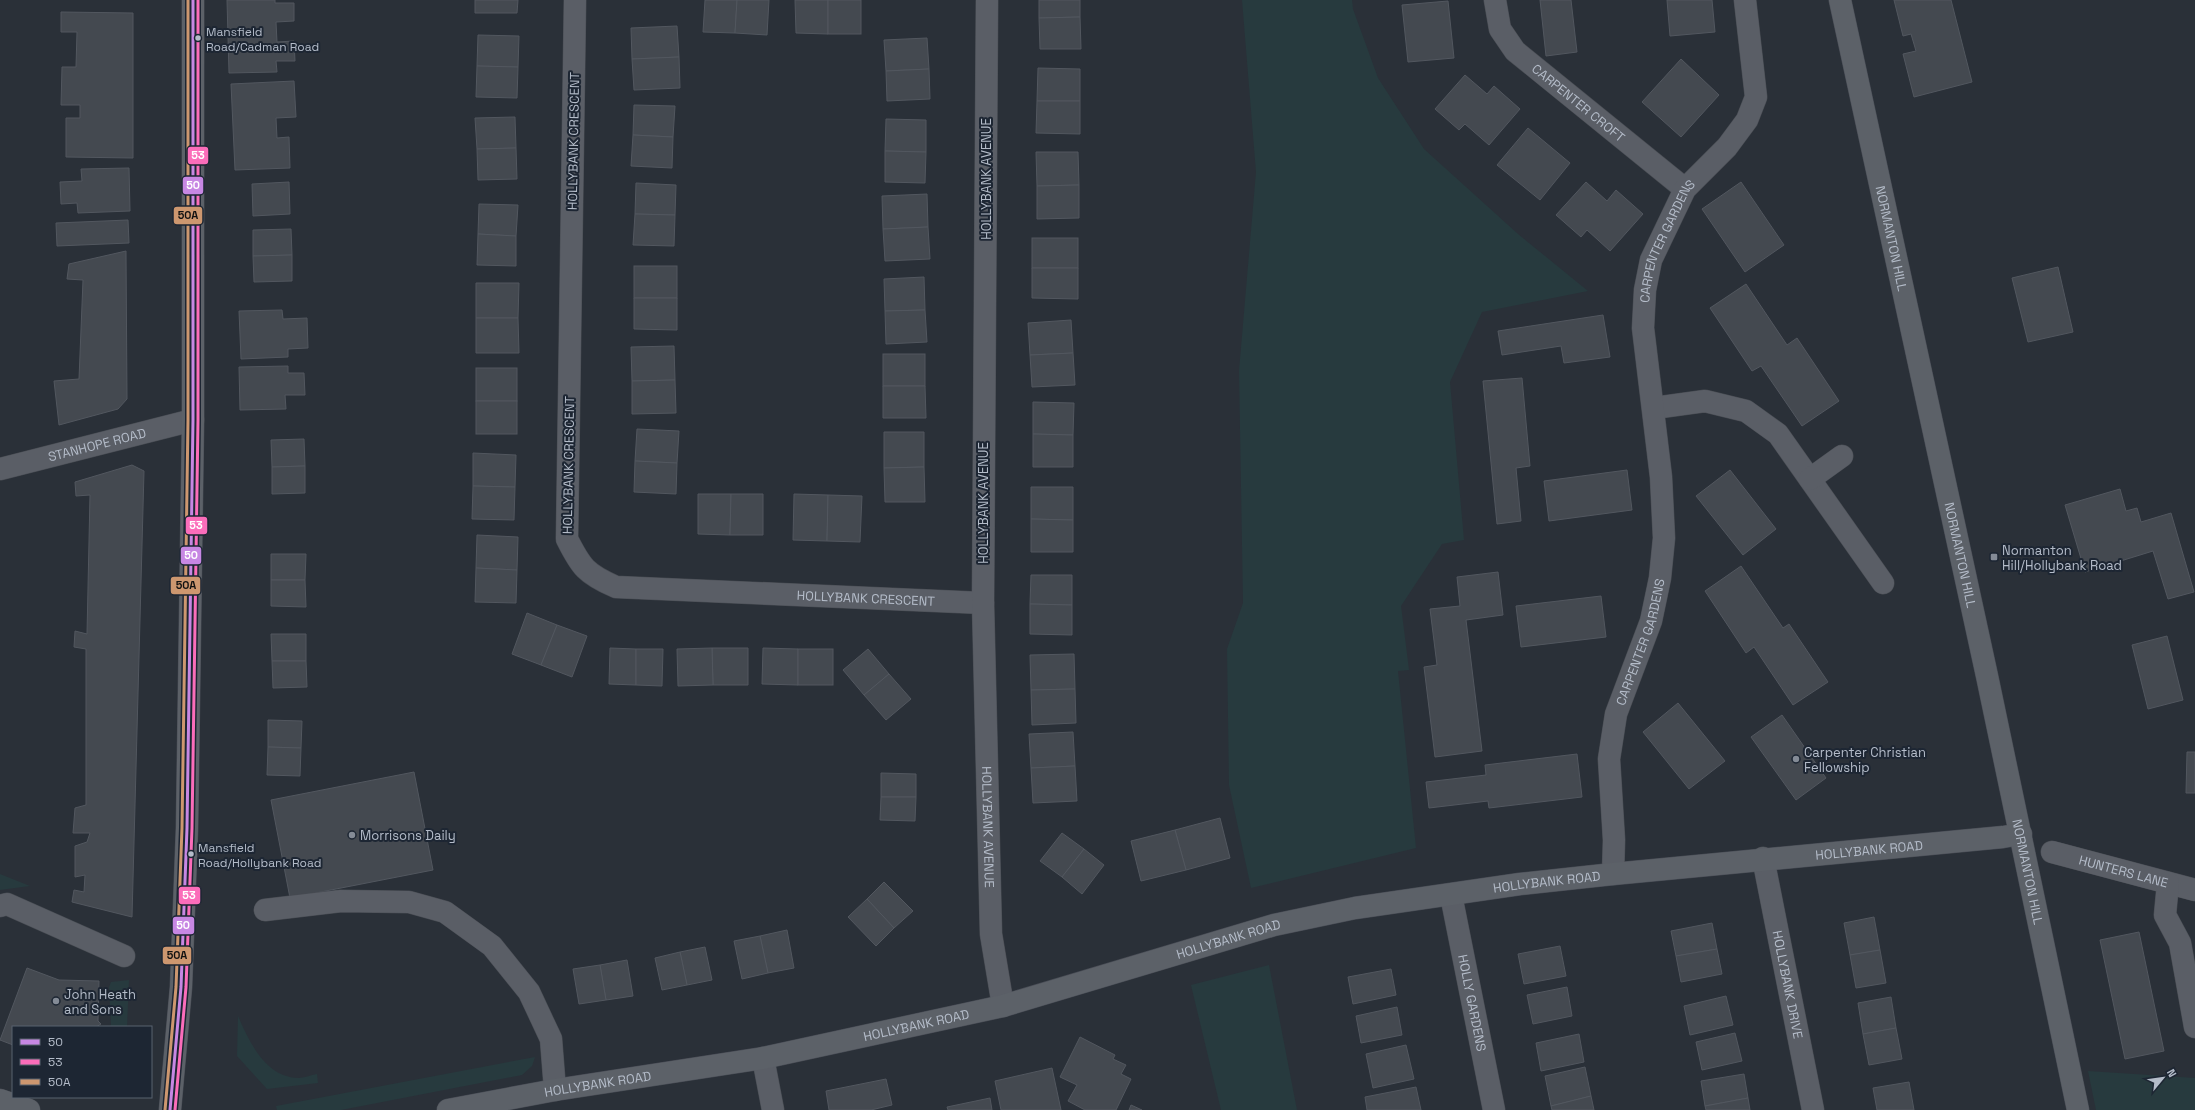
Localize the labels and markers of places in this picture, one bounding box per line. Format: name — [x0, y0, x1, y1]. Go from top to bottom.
place label: Mansfield Road/Cadman Road — [206, 24, 319, 55]
marker: Mansfield Road/Cadman Road — [193, 33, 203, 43]
place label: Normanton Hill/Hollybank Road — [2002, 542, 2122, 574]
marker: Normanton Hill/Hollybank Road — [1989, 552, 1999, 562]
place label: Carpenter Christian Fellowship — [1804, 744, 1926, 776]
marker: Carpenter Christian Fellowship — [1791, 754, 1801, 764]
place label: Morrisons Daily — [360, 827, 456, 844]
marker: Morrisons Daily — [347, 830, 357, 840]
place label: Mansfield Road/Hollybank Road — [198, 840, 321, 871]
marker: Mansfield Road/Hollybank Road — [186, 849, 196, 859]
place label: John Heath and Sons — [64, 986, 136, 1018]
marker: John Heath and Sons — [51, 996, 61, 1006]

